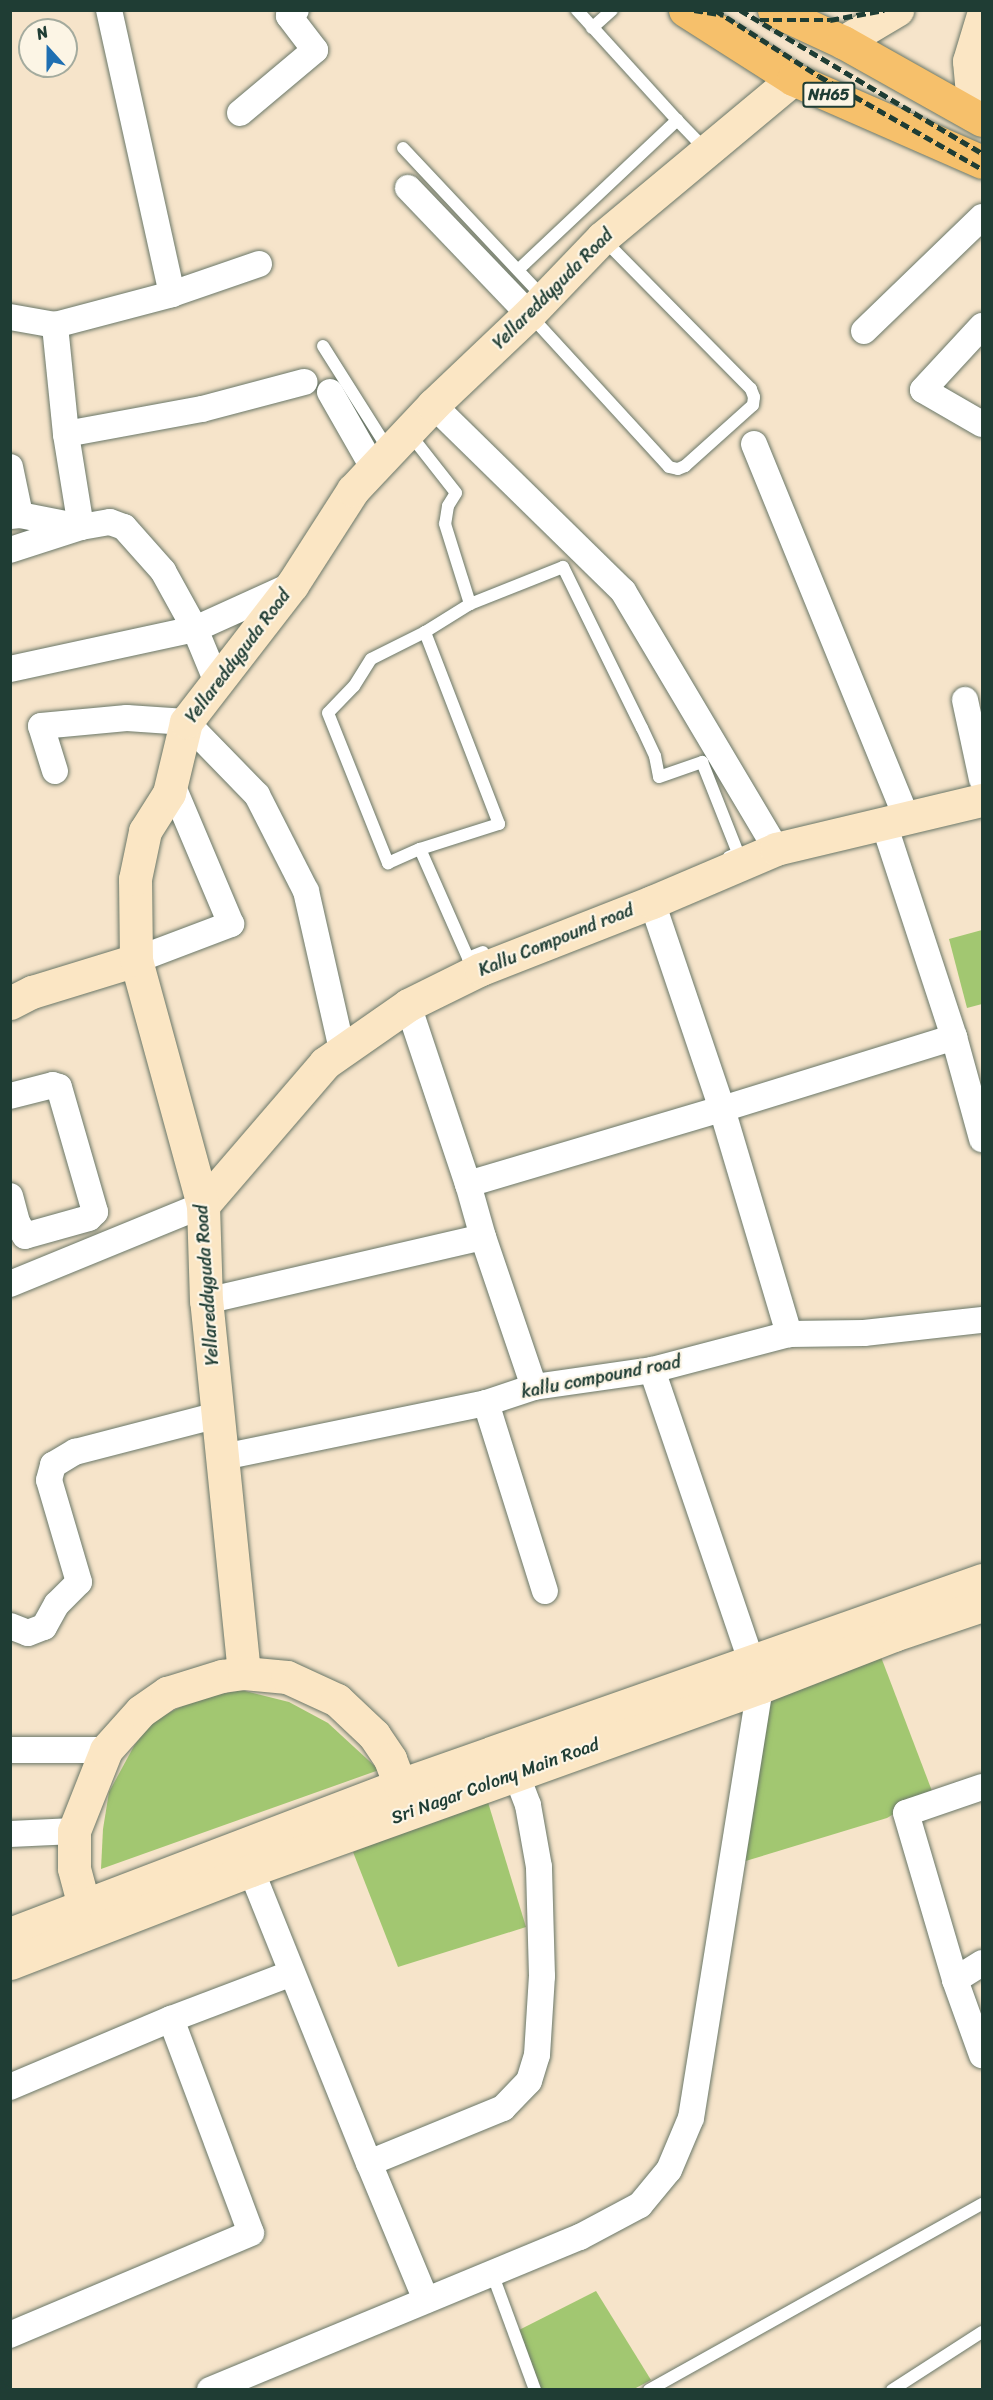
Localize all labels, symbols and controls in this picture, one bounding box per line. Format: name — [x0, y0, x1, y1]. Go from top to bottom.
text: N — [32, 17, 52, 48]
north arrow — [18, 18, 78, 78]
road number: NH65 — [802, 82, 856, 108]
street label: Yellareddyguda Road — [488, 224, 618, 354]
street label: Yellareddyguda Road — [181, 585, 295, 727]
street label: Kallu Compound road — [475, 899, 637, 981]
street label: Yellareddyguda Road — [191, 1204, 223, 1366]
street label: kallu compound road — [519, 1351, 683, 1403]
street label: Sri Nagar Colony Main Road — [388, 1733, 602, 1829]

